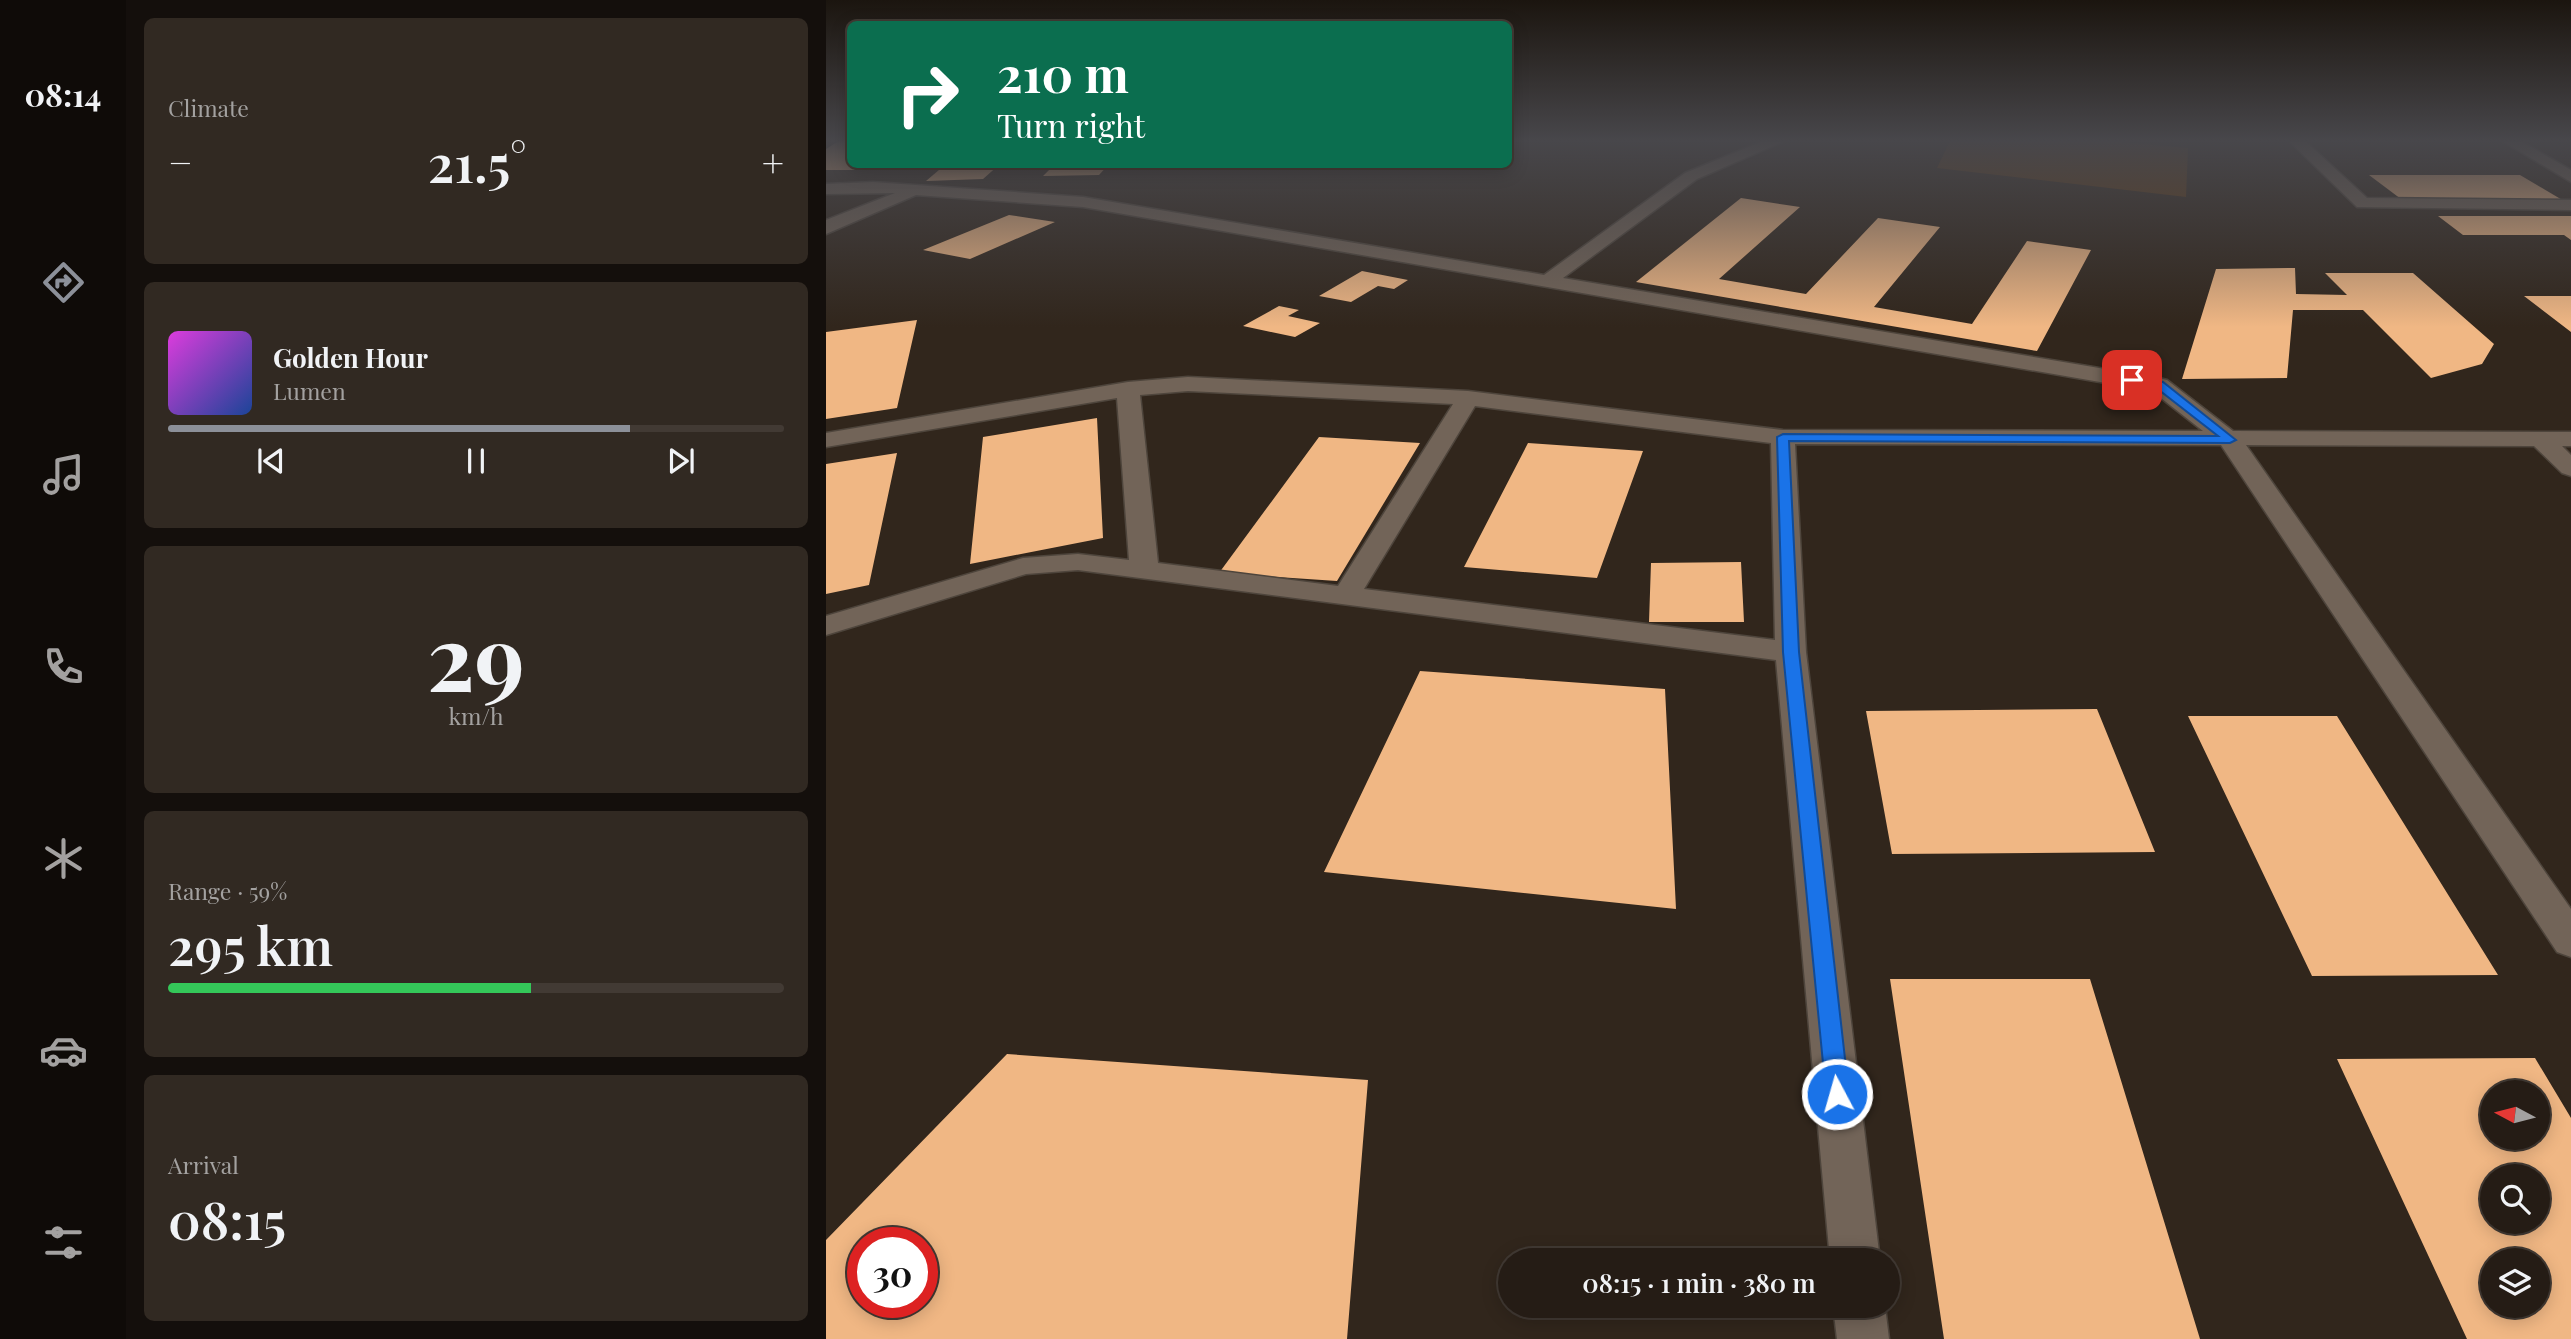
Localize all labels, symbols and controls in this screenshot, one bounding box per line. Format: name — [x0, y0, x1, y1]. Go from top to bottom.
text: 210 m — [997, 40, 1129, 105]
icon: right — [882, 49, 973, 140]
text: 08:14 — [24, 72, 102, 115]
text: Climate — [168, 92, 249, 123]
text: Turn right — [997, 103, 1145, 146]
text: 21.5° — [428, 127, 527, 196]
text: − — [168, 136, 193, 187]
text: + — [762, 136, 784, 187]
icon: directions — [39, 258, 88, 307]
text: Golden Hour — [273, 340, 428, 375]
pin — [2102, 350, 2162, 410]
icon: arrive — [2113, 361, 2151, 399]
text: Lumen — [273, 375, 346, 406]
icon: previous — [252, 442, 290, 480]
icon: pause — [457, 442, 495, 480]
icon: next — [662, 442, 700, 480]
icon: music — [39, 450, 88, 499]
text: 29 — [427, 594, 525, 715]
icon: phone — [39, 642, 88, 691]
text: km/h — [448, 700, 504, 731]
icon: climate — [39, 834, 88, 883]
text: Range · 59% — [168, 875, 287, 906]
text: 295 km — [168, 910, 333, 979]
icon: car — [39, 1026, 88, 1075]
position arrow — [1800, 1057, 1874, 1131]
north arrow — [2480, 1080, 2550, 1150]
map controls — [2480, 1080, 2550, 1318]
text: Arrival — [168, 1149, 239, 1180]
button: search — [2480, 1164, 2550, 1234]
text: 08:15 — [168, 1184, 286, 1253]
icon: filters — [39, 1218, 88, 1267]
speed limit sign: 30 — [847, 1227, 938, 1318]
button: layers — [2480, 1248, 2550, 1318]
text: 08:15 · 1 min · 380 m — [1582, 1265, 1816, 1300]

